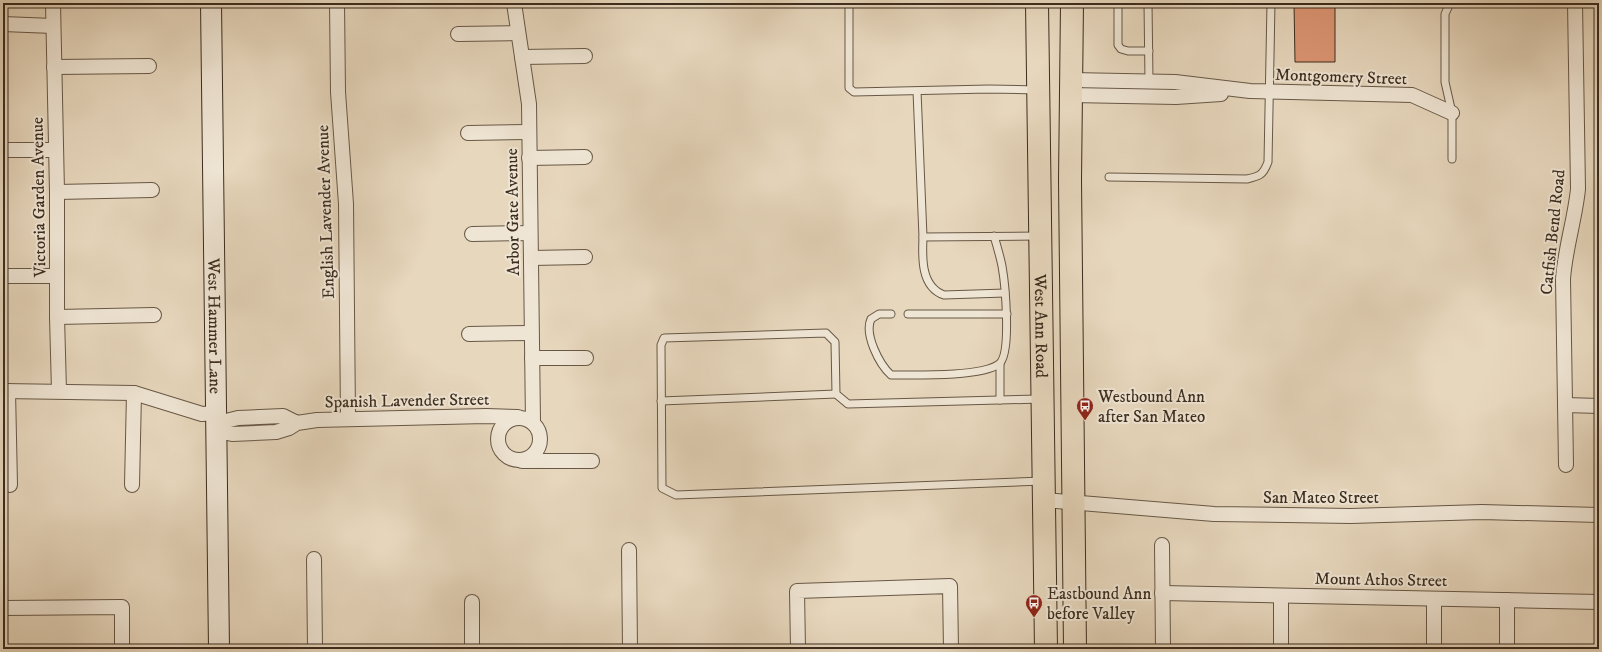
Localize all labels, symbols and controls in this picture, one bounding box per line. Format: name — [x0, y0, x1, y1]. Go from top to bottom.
street label: Montgomery Street — [1274, 64, 1408, 90]
street label: Victoria Garden Avenue — [27, 117, 51, 278]
street label: English Lavender Avenue — [312, 125, 340, 299]
street label: Arbor Gate Avenue — [501, 148, 525, 276]
street label: Catfish Bend Road — [1535, 168, 1571, 296]
street label: West Hammer Lane — [202, 257, 226, 394]
street label: West Ann Road — [1029, 273, 1052, 379]
place label: Westbound Ann after San Mateo — [1097, 386, 1205, 428]
street label: Spanish Lavender Street — [325, 389, 490, 413]
bus stop icon: Westbound Ann after San Mateo — [1075, 396, 1095, 421]
street label: San Mateo Street — [1263, 487, 1380, 509]
street label: Mount Athos Street — [1315, 568, 1448, 592]
place label: Eastbound Ann before Valley — [1047, 583, 1151, 625]
bus stop icon: Eastbound Ann before Valley — [1024, 593, 1044, 618]

